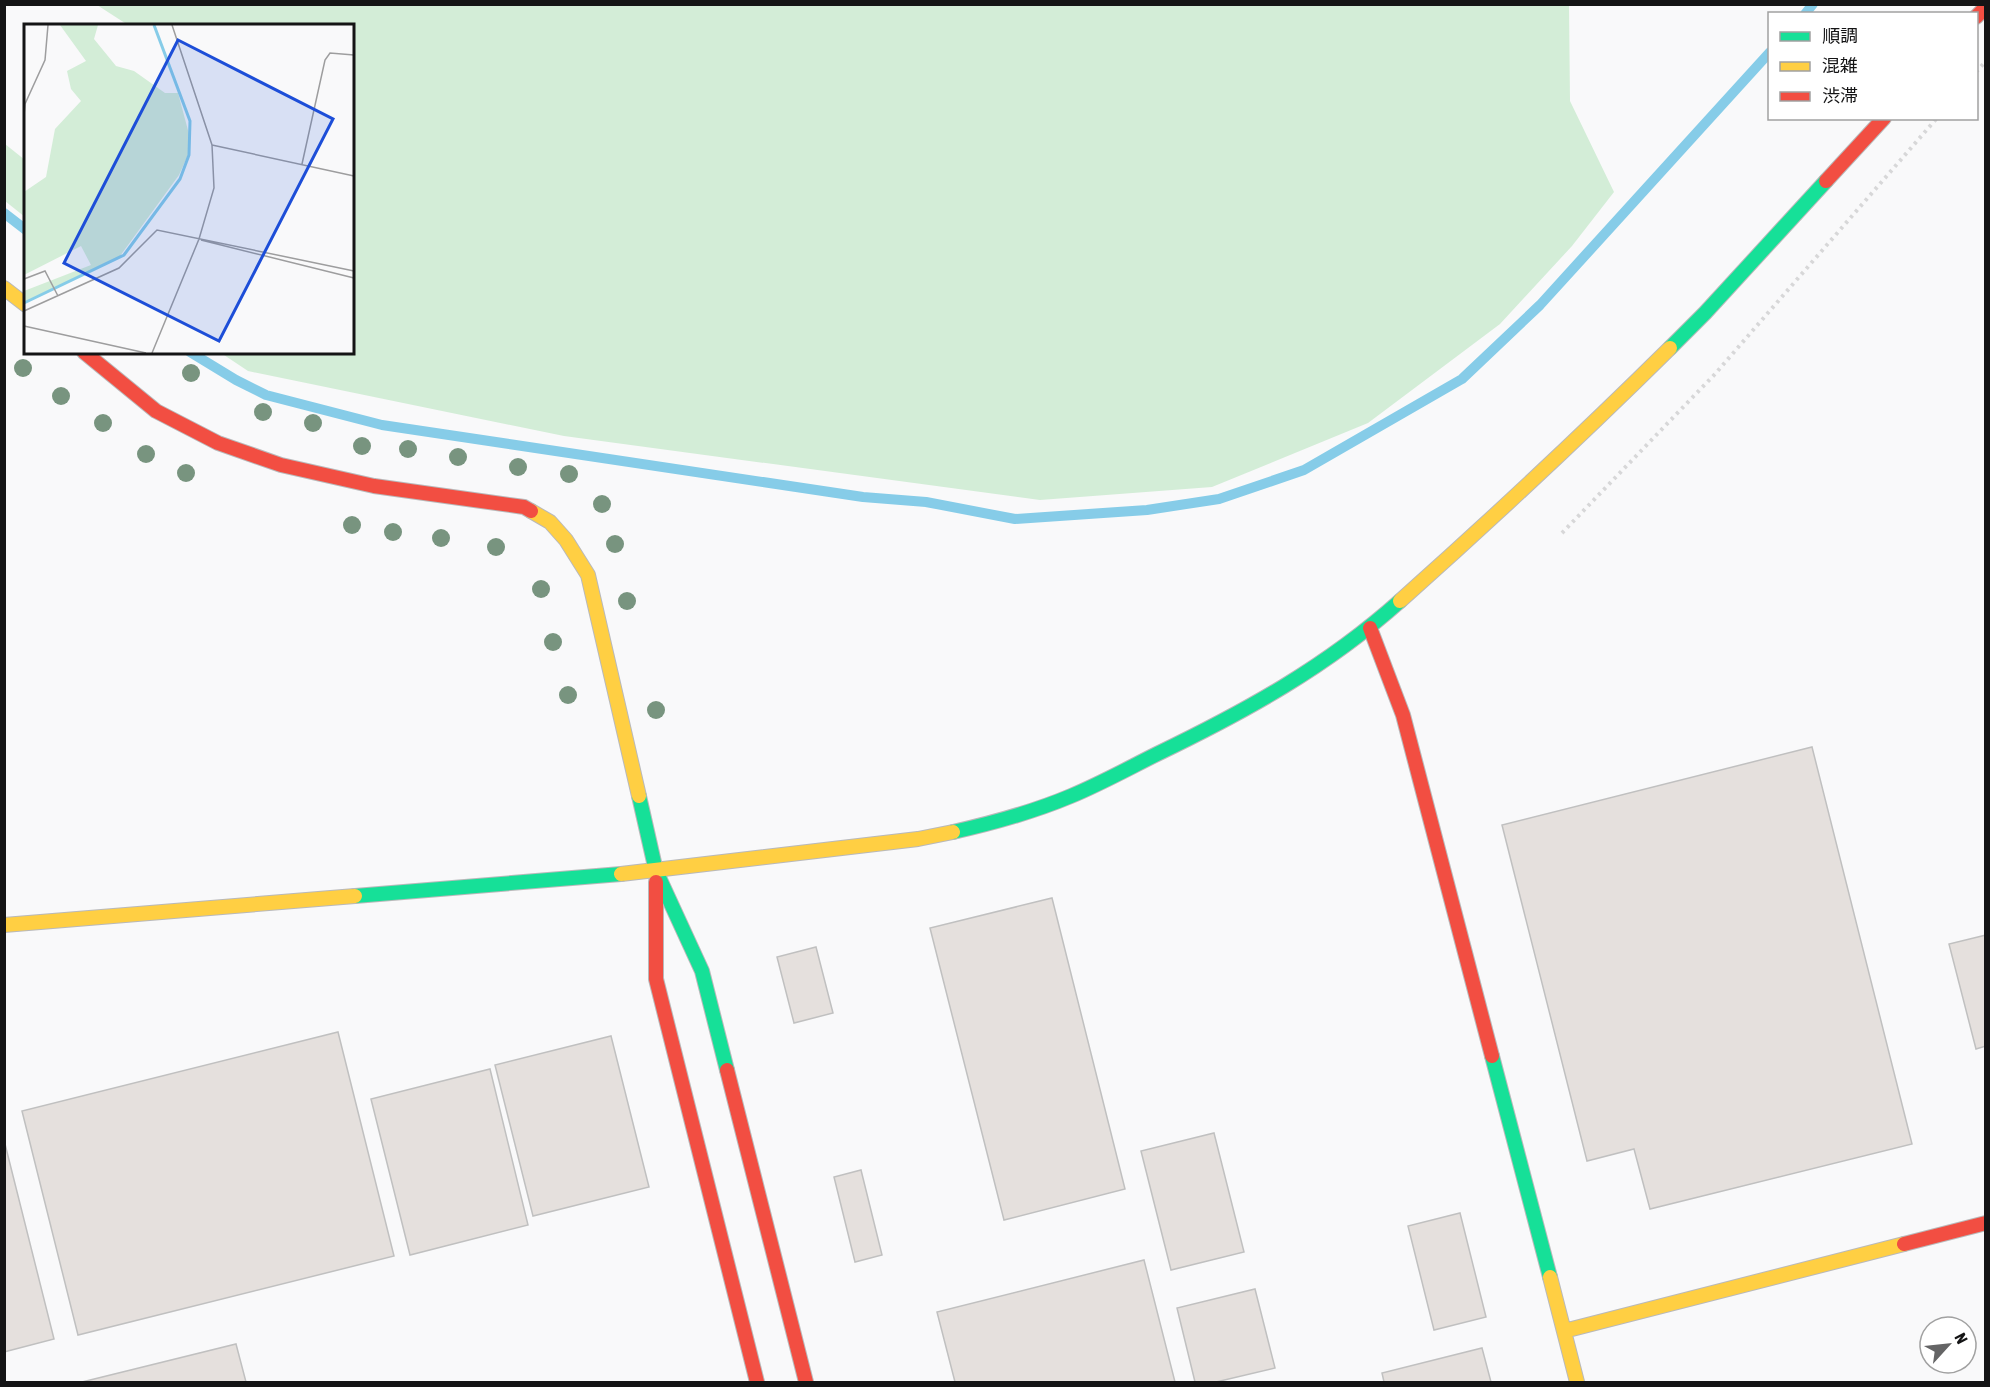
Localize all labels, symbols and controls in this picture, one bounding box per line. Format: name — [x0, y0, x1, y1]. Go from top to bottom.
legend — [1768, 12, 1978, 120]
inset map — [24, 24, 354, 354]
text: 順調 — [1822, 25, 1858, 46]
text: 混雑 — [1822, 55, 1858, 76]
text: 渋滞 — [1822, 85, 1858, 106]
north arrow — [1918, 1315, 1978, 1375]
text: N — [1951, 1330, 1972, 1346]

